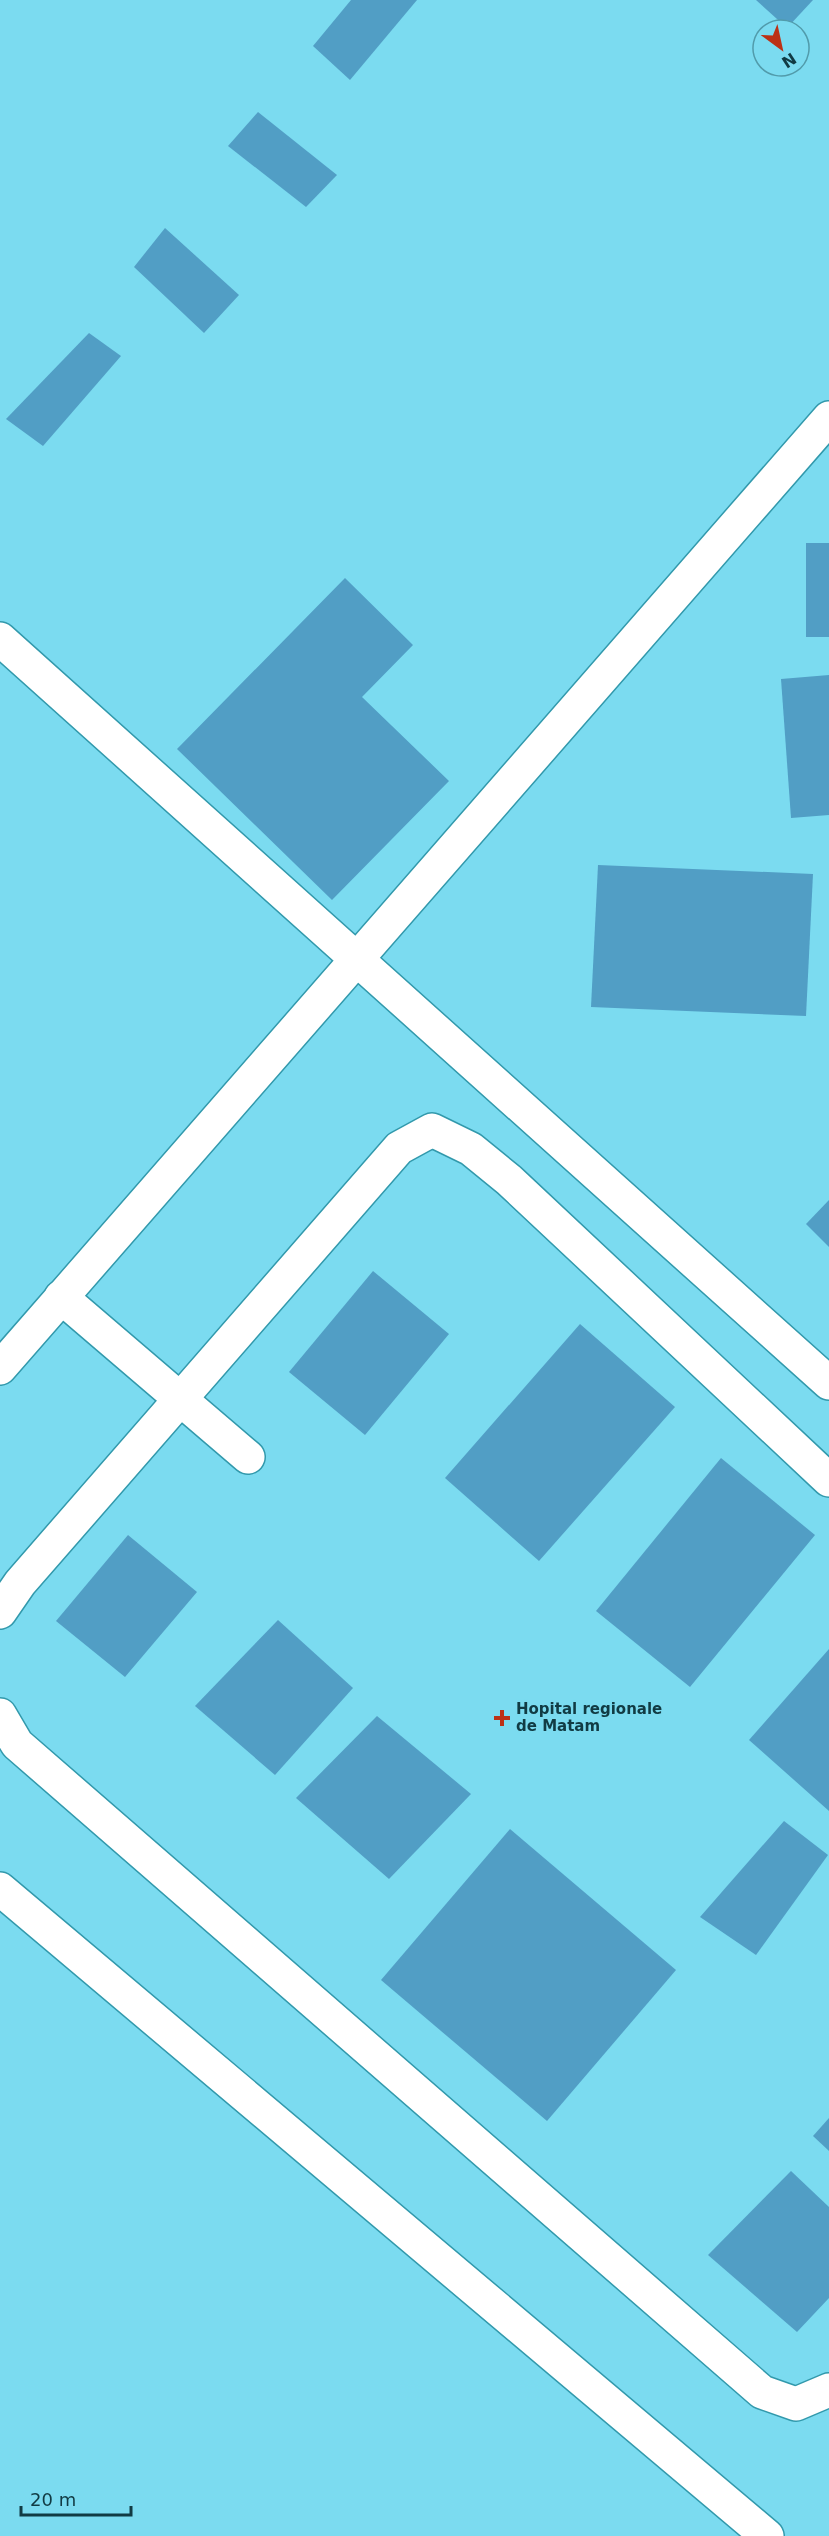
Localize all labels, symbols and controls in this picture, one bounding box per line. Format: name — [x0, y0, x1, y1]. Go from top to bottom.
north arrow — [751, 18, 811, 78]
text: N — [778, 49, 800, 72]
place label: Hopital regionale de Matam — [516, 1700, 662, 1735]
marker: Hopital regionale de Matam — [493, 1709, 511, 1727]
scale bar — [21, 2479, 130, 2517]
text: 20 m — [30, 2489, 76, 2510]

